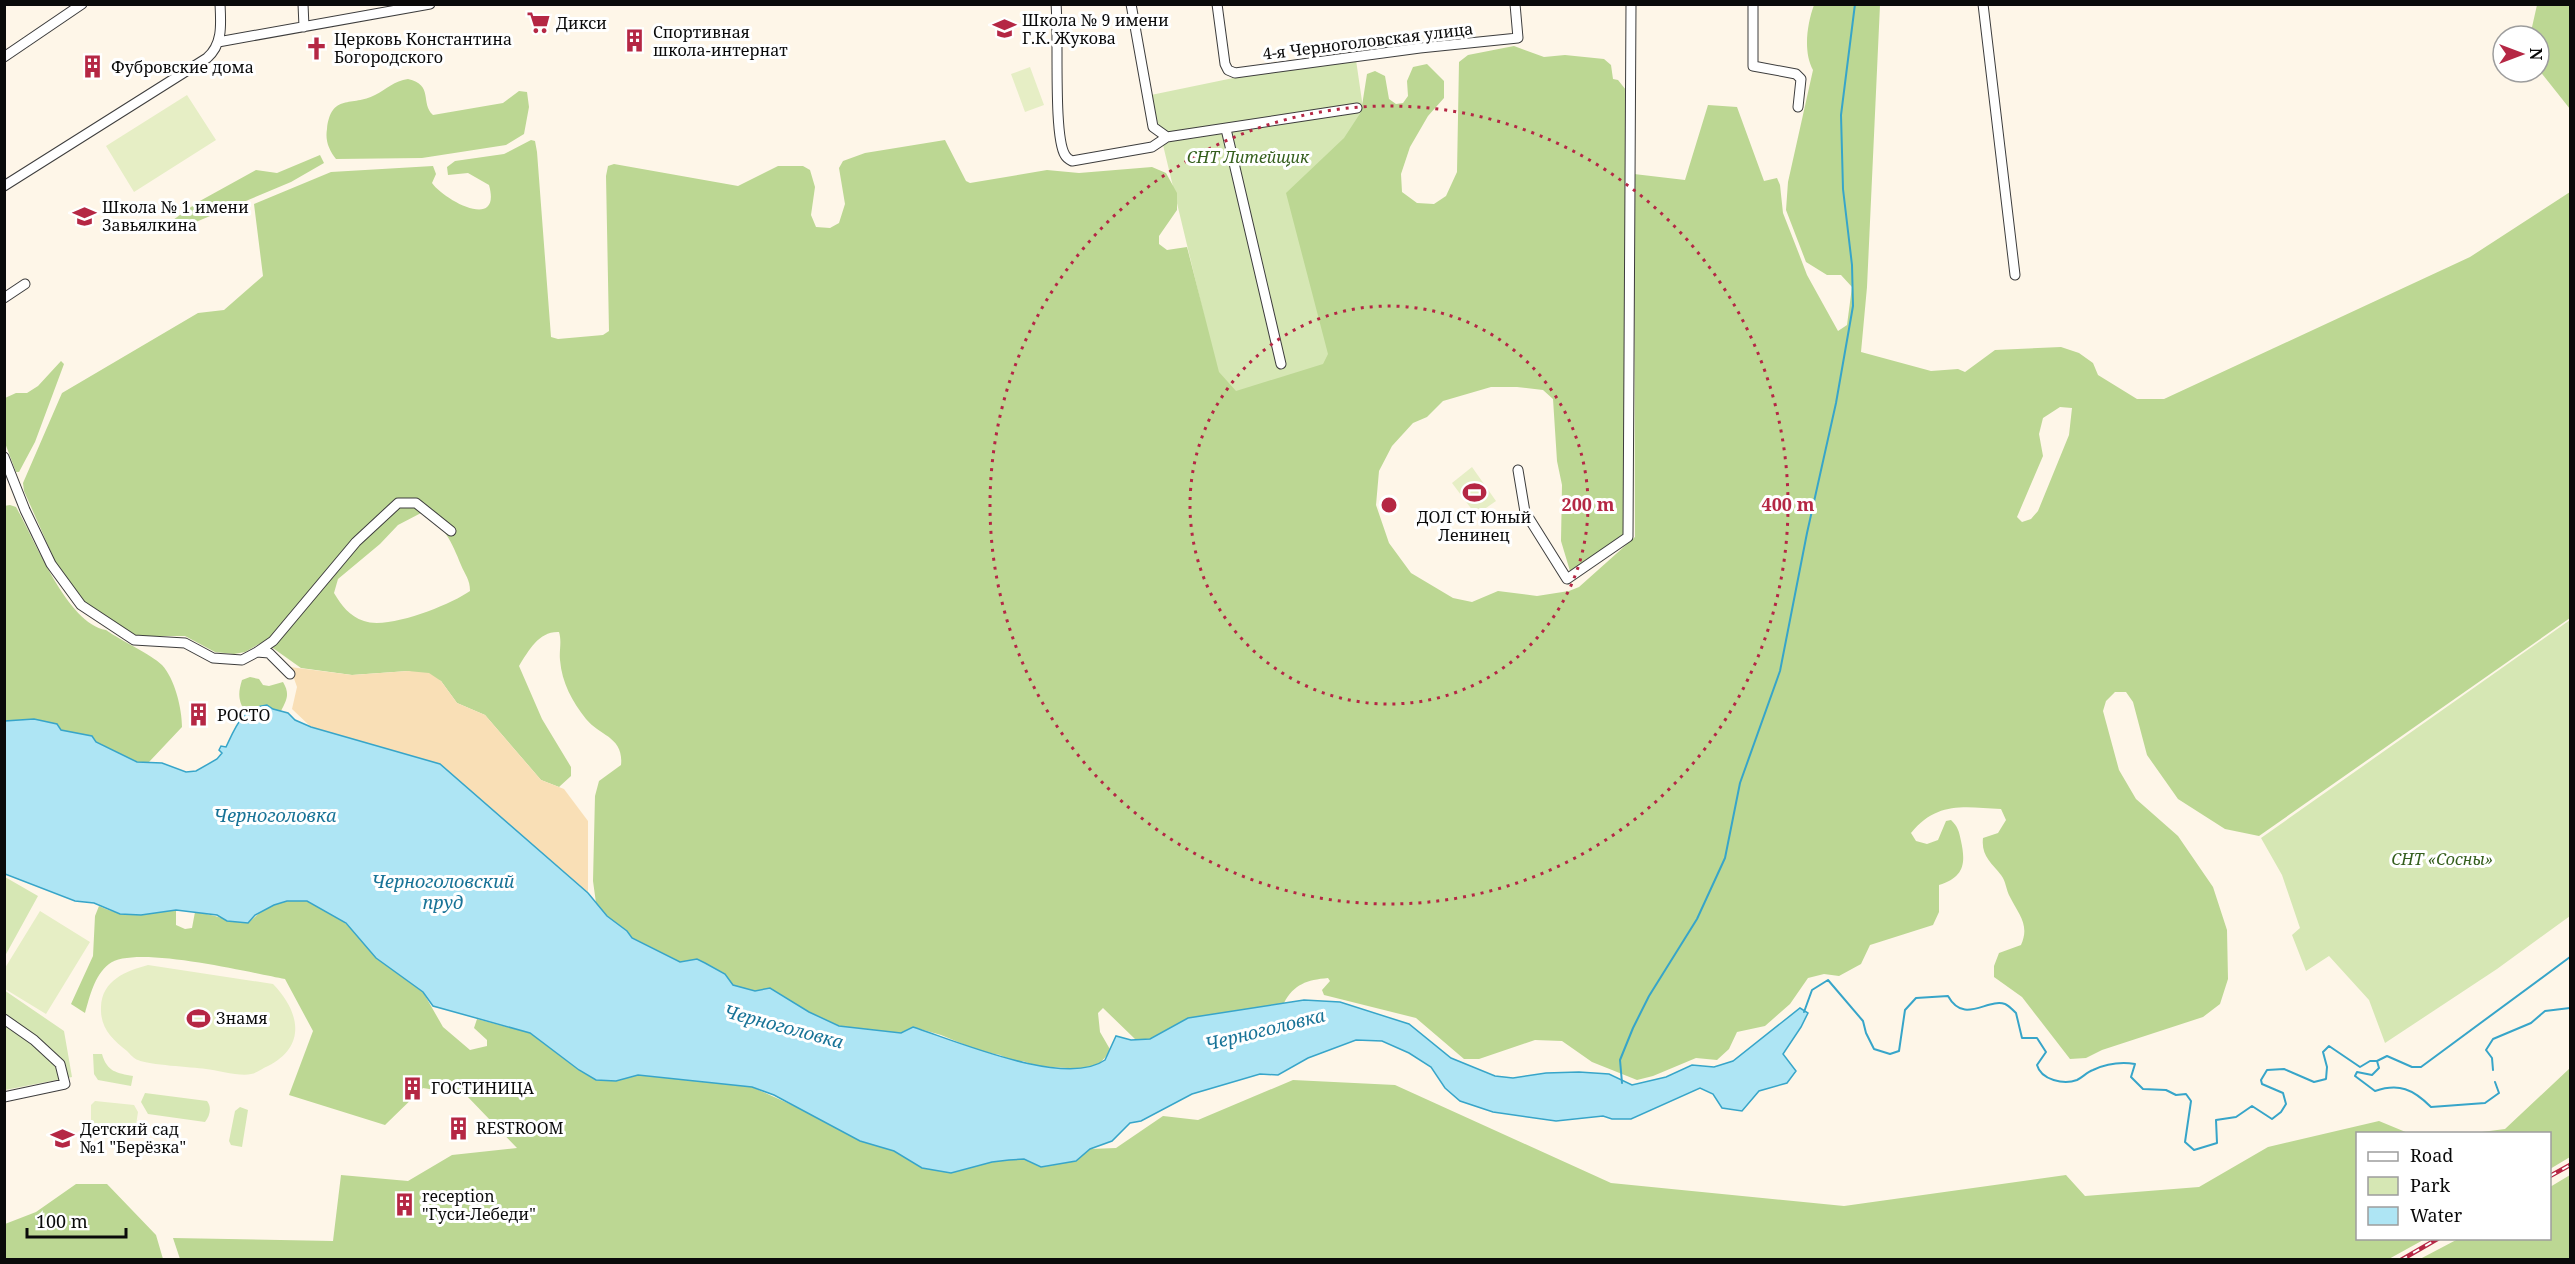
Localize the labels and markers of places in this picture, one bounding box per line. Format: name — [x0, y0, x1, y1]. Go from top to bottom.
place label: Школа № 9 имени Г.К. Жукова — [1022, 9, 1169, 49]
supermarket icon: Дикси — [525, 10, 551, 36]
place label: Дикси — [556, 12, 607, 34]
school or university icon: Школа № 9 имени Г.К. Жукова — [991, 16, 1017, 42]
place label: Спортивная школа-интернат — [653, 21, 788, 61]
place label: Церковь Константина Богородского — [334, 28, 512, 68]
building icon: Спортивная школа-интернат — [622, 28, 648, 54]
church icon: Церковь Константина Богородского — [303, 35, 329, 61]
building icon: Фубровские дома — [80, 54, 106, 80]
place label: Фубровские дома — [111, 56, 254, 78]
place label: Школа № 1 имени Завьялкина — [102, 196, 249, 236]
school or university icon: Школа № 1 имени Завьялкина — [71, 203, 97, 229]
sports icon: ДОЛ СТ Юный Ленинец — [1461, 479, 1487, 505]
centre of rings — [1379, 495, 1399, 515]
place label: ДОЛ СТ Юный Ленинец — [1417, 506, 1531, 546]
building icon: РОСТО — [186, 702, 212, 728]
place label: РОСТО — [217, 704, 270, 726]
sports icon: Знамя — [185, 1005, 211, 1031]
place label: Знамя — [216, 1007, 268, 1029]
building icon: ГОСТИНИЦА — [400, 1075, 426, 1101]
place label: ГОСТИНИЦА — [431, 1077, 535, 1099]
building icon: RESTROOM — [445, 1115, 471, 1141]
place label: RESTROOM — [476, 1117, 564, 1139]
place label: Детский сад №1 "Берёзка" — [80, 1118, 186, 1158]
school or university icon: Детский сад №1 "Берёзка" — [49, 1125, 75, 1151]
place label: reception "Гуси-Лебеди" — [422, 1185, 536, 1225]
building icon: reception "Гуси-Лебеди" — [391, 1192, 417, 1218]

